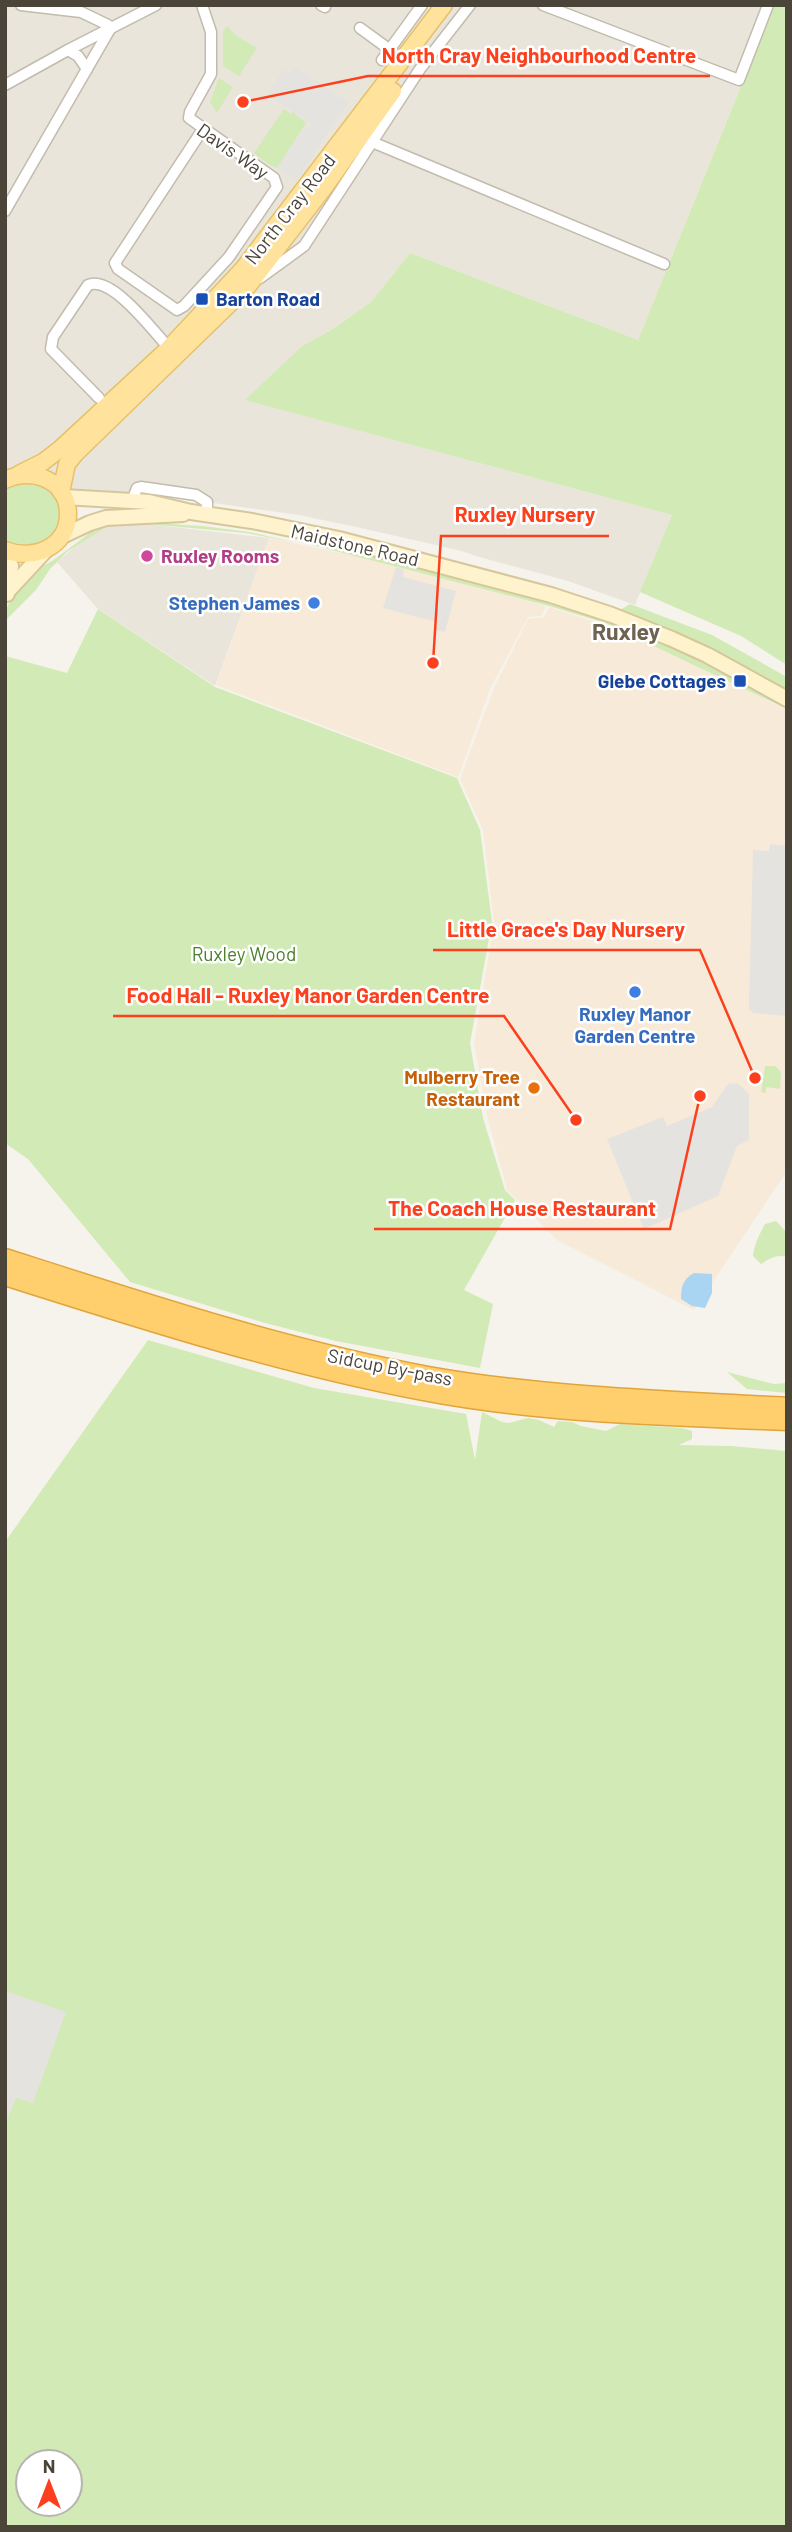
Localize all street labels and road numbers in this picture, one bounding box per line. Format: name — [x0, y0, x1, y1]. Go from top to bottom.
street label: Davis Way — [193, 118, 274, 184]
street label: North Cray Road — [239, 149, 340, 269]
street label: Maidstone Road — [289, 519, 421, 570]
street label: Sidcup By-pass — [326, 1343, 454, 1390]

